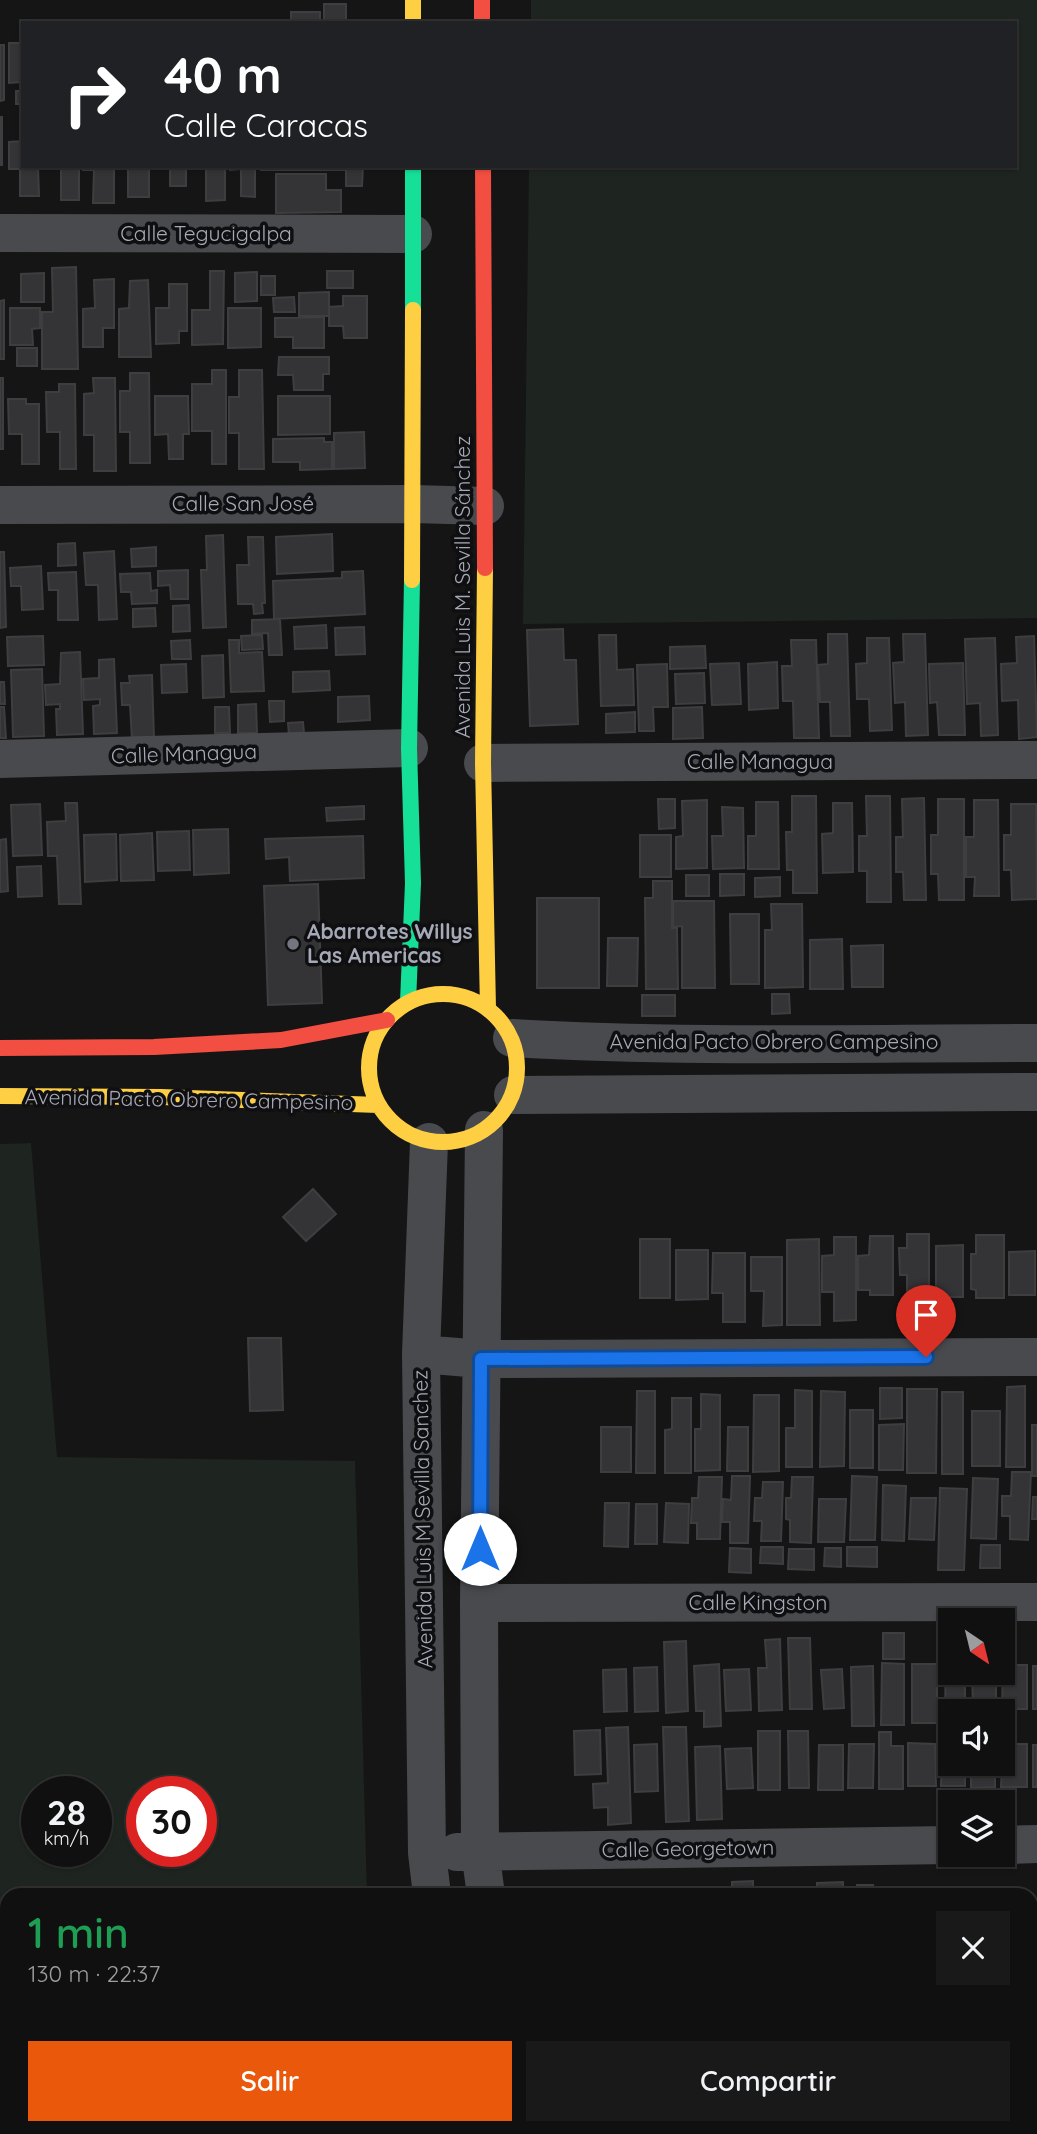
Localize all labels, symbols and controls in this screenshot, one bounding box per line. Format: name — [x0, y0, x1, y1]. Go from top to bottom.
text: 40 m — [164, 44, 282, 105]
icon: right — [49, 49, 140, 140]
text: Calle Caracas — [164, 105, 368, 145]
street label: Calle Tegucigalpa — [120, 220, 292, 246]
street label: Avenida Luis M. Sevilla Sánchez — [449, 436, 475, 738]
street label: Calle San José — [172, 490, 314, 516]
street label: Calle Managua — [111, 737, 257, 769]
street label: Calle Managua — [687, 748, 833, 774]
place label: Abarrotes Willys Las Americas — [307, 918, 473, 968]
marker: Abarrotes Willys Las Americas — [285, 936, 301, 952]
street label: Avenida Pacto Obrero Campesino — [610, 1028, 938, 1054]
street label: Avenida Pacto Obrero Campesino — [24, 1083, 354, 1115]
pin — [896, 1285, 956, 1357]
icon: arrive — [907, 1296, 945, 1334]
street label: Avenida Luis M Sevilla Sanchez — [406, 1369, 438, 1669]
position arrow — [443, 1512, 517, 1586]
street label: Calle Kingston — [689, 1589, 827, 1615]
north arrow — [938, 1608, 1015, 1685]
map controls — [938, 1608, 1015, 1867]
button: sound — [938, 1699, 1015, 1776]
speed limit sign: 30 — [126, 1776, 217, 1867]
text: 28 — [47, 1790, 86, 1834]
button: layers — [938, 1790, 1015, 1867]
text: km/h — [44, 1827, 89, 1850]
street label: Calle Georgetown — [601, 1833, 774, 1863]
text: 1 min — [28, 1906, 129, 1959]
button: close — [936, 1911, 1010, 1985]
text: 130 m · 22:37 — [28, 1959, 160, 1988]
button: Salir — [28, 2041, 512, 2121]
button: Compartir — [526, 2041, 1010, 2121]

